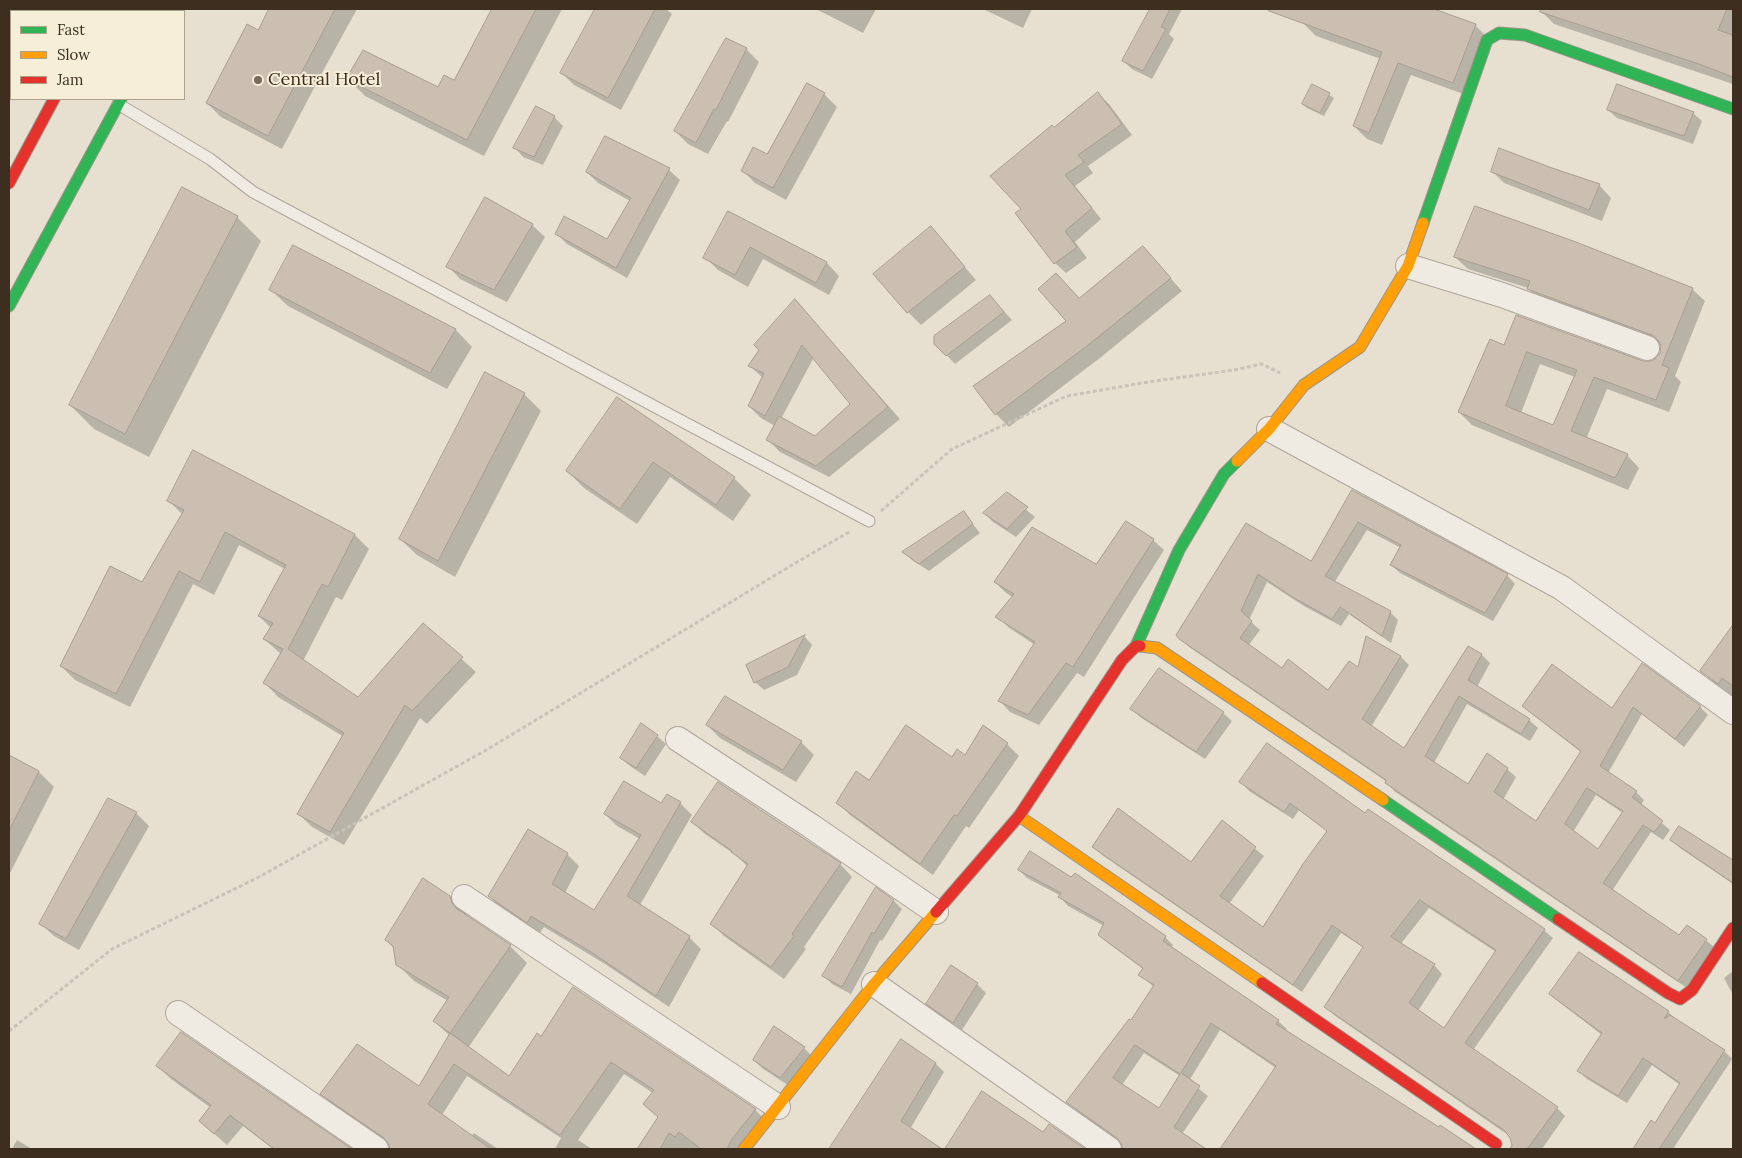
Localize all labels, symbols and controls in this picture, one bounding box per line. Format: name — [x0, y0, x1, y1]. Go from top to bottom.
legend — [10, 10, 185, 100]
text: Fast — [57, 20, 85, 39]
text: Slow — [57, 45, 90, 64]
place label: Central Hotel — [268, 69, 380, 91]
text: Jam — [57, 70, 84, 89]
marker: Central Hotel — [252, 74, 264, 86]

